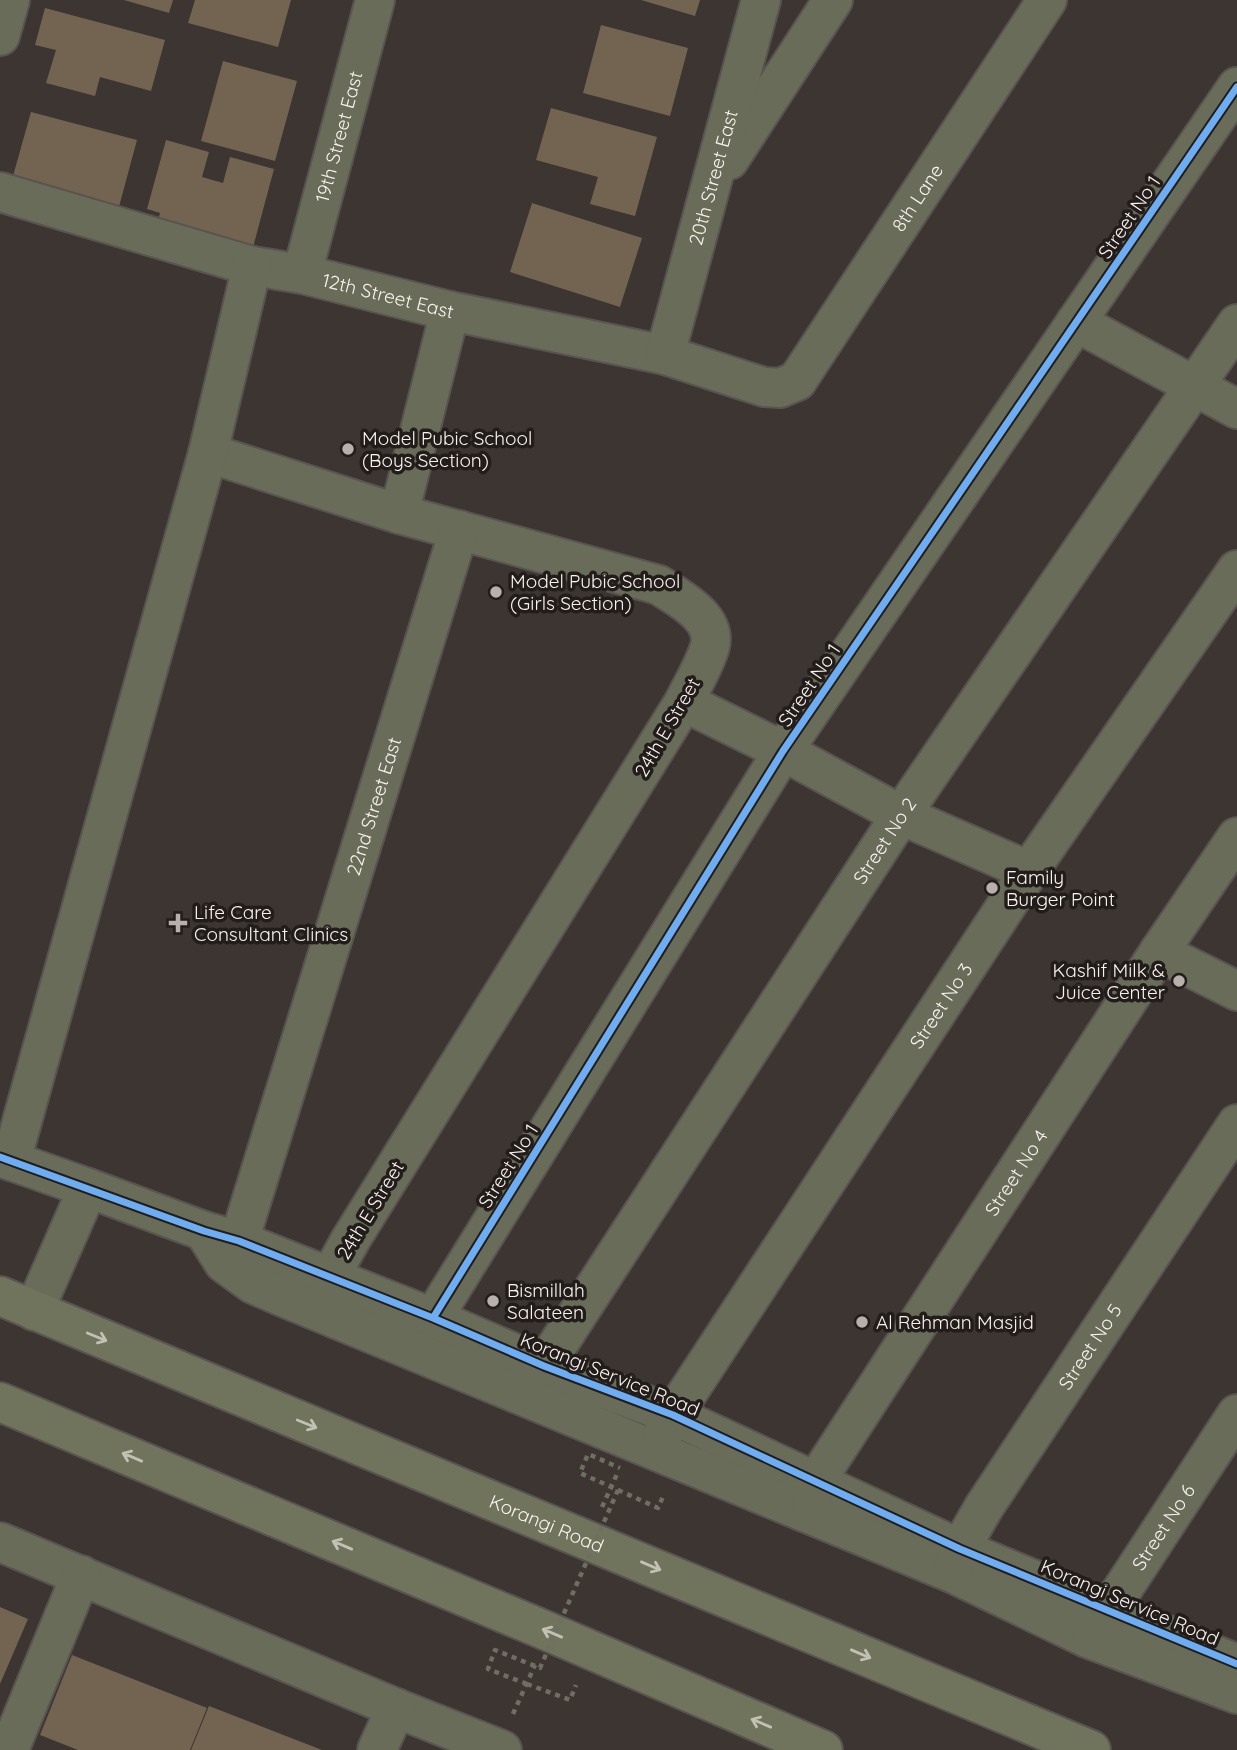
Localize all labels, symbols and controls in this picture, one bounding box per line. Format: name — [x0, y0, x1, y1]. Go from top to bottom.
street label: 19th Street East — [310, 68, 368, 205]
street label: 20th Street East — [683, 107, 743, 248]
street label: 8th Lane — [886, 159, 948, 236]
street label: Street No 1 — [1093, 171, 1165, 263]
street label: 12th Street East — [320, 268, 456, 323]
place label: Model Pubic School (Boys Section) — [362, 426, 532, 472]
marker: Model Pubic School (Boys Section) — [340, 441, 356, 457]
place label: Model Pubic School (Girls Section) — [510, 569, 680, 615]
marker: Model Pubic School (Girls Section) — [488, 584, 504, 600]
street label: Street No 1 — [773, 639, 845, 731]
street label: 24th E Street — [629, 673, 705, 781]
street label: 22nd Street East — [341, 734, 406, 878]
street label: Street No 2 — [848, 793, 921, 888]
place label: Family Burger Point — [1006, 865, 1115, 911]
marker: Family Burger Point — [984, 880, 1000, 896]
place label: Life Care Consultant Clinics — [194, 900, 348, 946]
marker: Life Care Consultant Clinics — [168, 913, 188, 933]
street label: Street No 3 — [904, 958, 978, 1053]
place label: Kashif Milk & Juice Center — [1052, 958, 1166, 1004]
marker: Kashif Milk & Juice Center — [1171, 973, 1187, 989]
street label: Street No 1 — [473, 1120, 543, 1212]
street label: Street No 4 — [979, 1125, 1053, 1220]
street label: 24th E Street — [331, 1156, 409, 1264]
place label: Bismillah Salateen — [507, 1278, 585, 1324]
marker: Bismillah Salateen — [485, 1293, 501, 1309]
street label: Street No 5 — [1053, 1299, 1127, 1394]
place label: Al Rehman Masjid — [876, 1310, 1034, 1334]
marker: Al Rehman Masjid — [854, 1314, 870, 1330]
street label: Korangi Service Road — [517, 1327, 703, 1421]
one-way arrow — [86, 1331, 107, 1344]
one-way arrow — [296, 1418, 318, 1431]
one-way arrow — [122, 1450, 143, 1463]
street label: Street No 6 — [1126, 1480, 1200, 1575]
street label: Korangi Road — [486, 1489, 607, 1558]
one-way arrow — [332, 1538, 353, 1551]
street label: Korangi Service Road — [1037, 1554, 1223, 1650]
one-way arrow — [640, 1561, 661, 1574]
one-way arrow — [542, 1626, 563, 1639]
one-way arrow — [850, 1648, 871, 1661]
one-way arrow — [751, 1716, 772, 1729]

